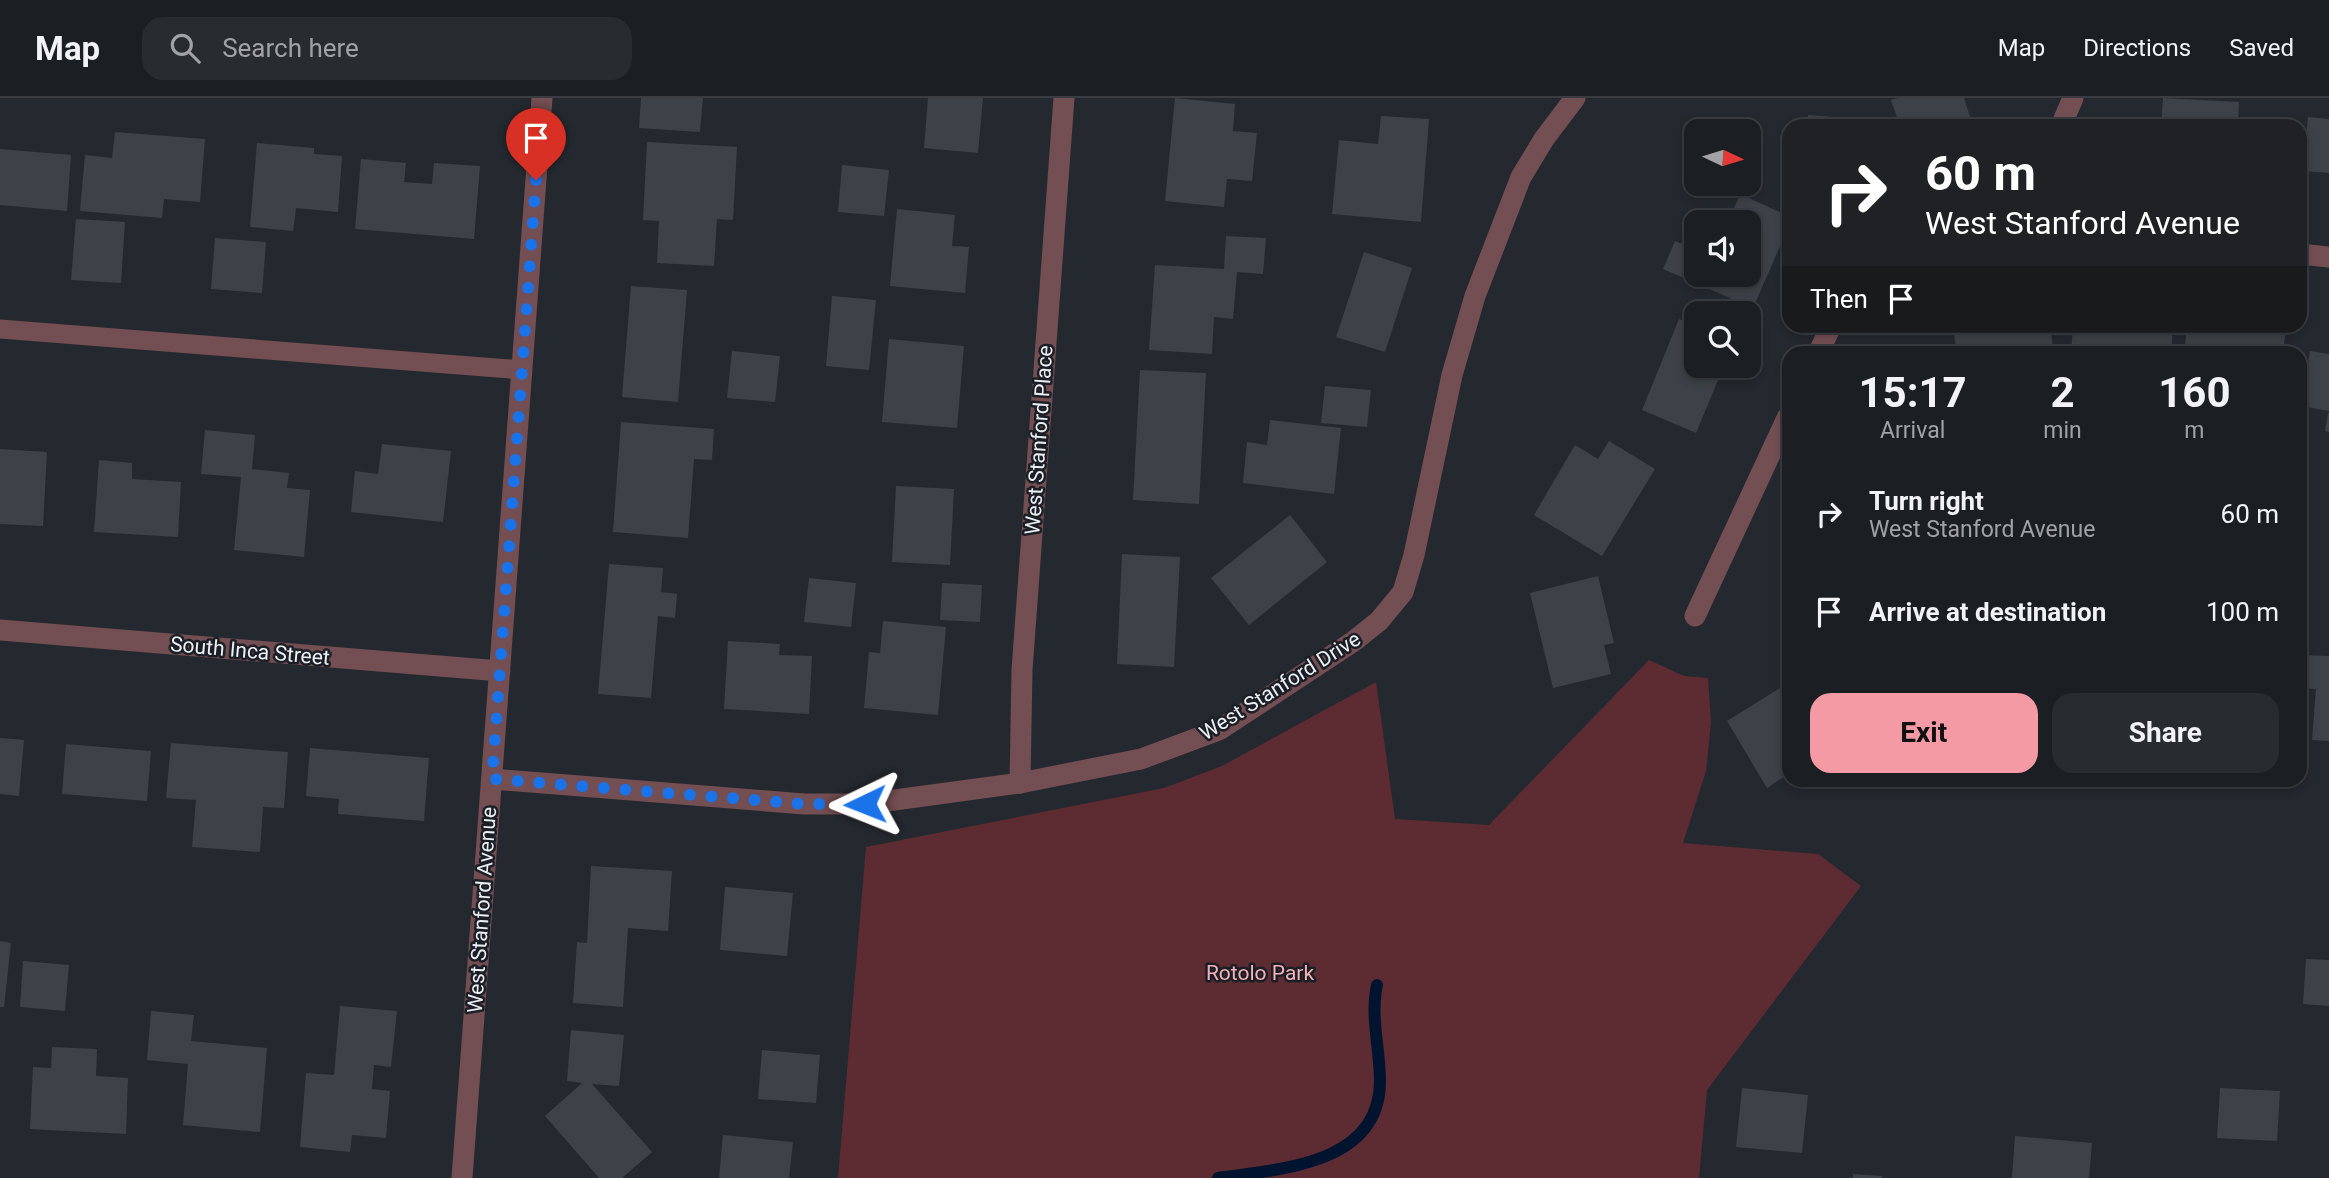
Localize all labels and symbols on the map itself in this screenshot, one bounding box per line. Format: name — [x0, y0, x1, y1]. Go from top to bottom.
pin — [506, 108, 566, 180]
north arrow — [1684, 119, 1760, 196]
street label: West Stanford Place — [1020, 344, 1058, 536]
street label: West Stanford Drive — [1195, 627, 1365, 745]
street label: South Inca Street — [169, 632, 331, 670]
position arrow — [828, 767, 902, 841]
street label: West Stanford Avenue — [463, 806, 501, 1014]
park label: Rotolo Park — [1206, 961, 1314, 985]

